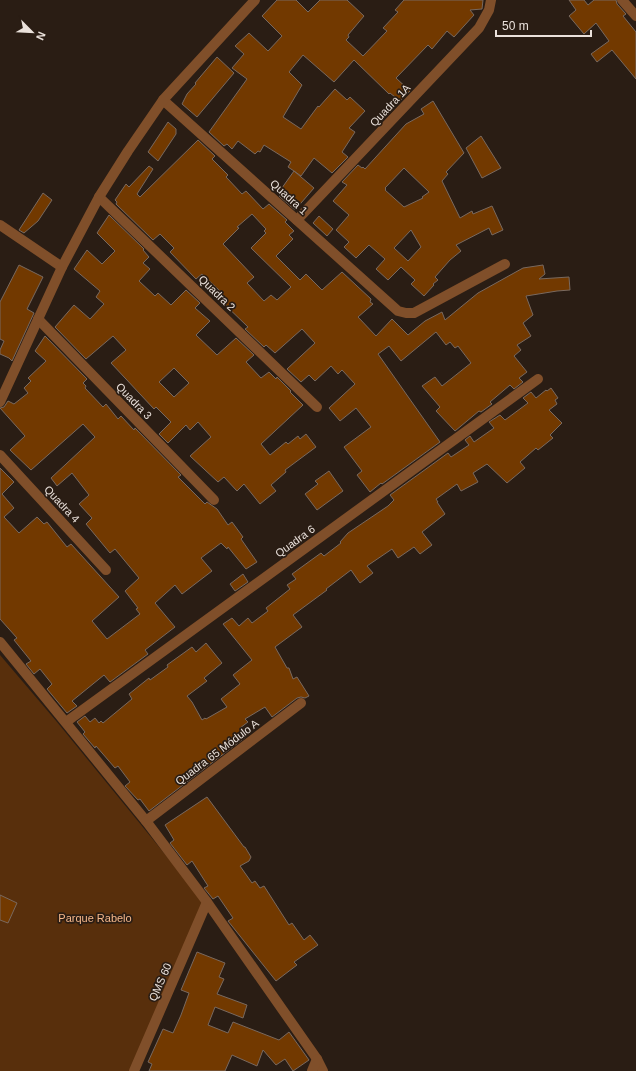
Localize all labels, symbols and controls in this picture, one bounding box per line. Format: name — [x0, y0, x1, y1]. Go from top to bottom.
north arrow — [12, 12, 52, 52]
scale bar — [496, 12, 591, 38]
text: 50 m — [502, 19, 529, 33]
text: N — [34, 30, 48, 42]
street label: Quadra 1A — [367, 81, 413, 129]
street label: Quadra 1 — [268, 177, 310, 217]
street label: Quadra 2 — [196, 273, 238, 313]
street label: Quadra 3 — [114, 380, 154, 422]
street label: Quadra 4 — [42, 483, 82, 525]
street label: Quadra 6 — [273, 523, 317, 559]
street label: Quadra 65 Módulo A — [173, 716, 261, 787]
park label: Parque Rabelo — [58, 912, 132, 924]
street label: QMS 60 — [146, 961, 174, 1003]

